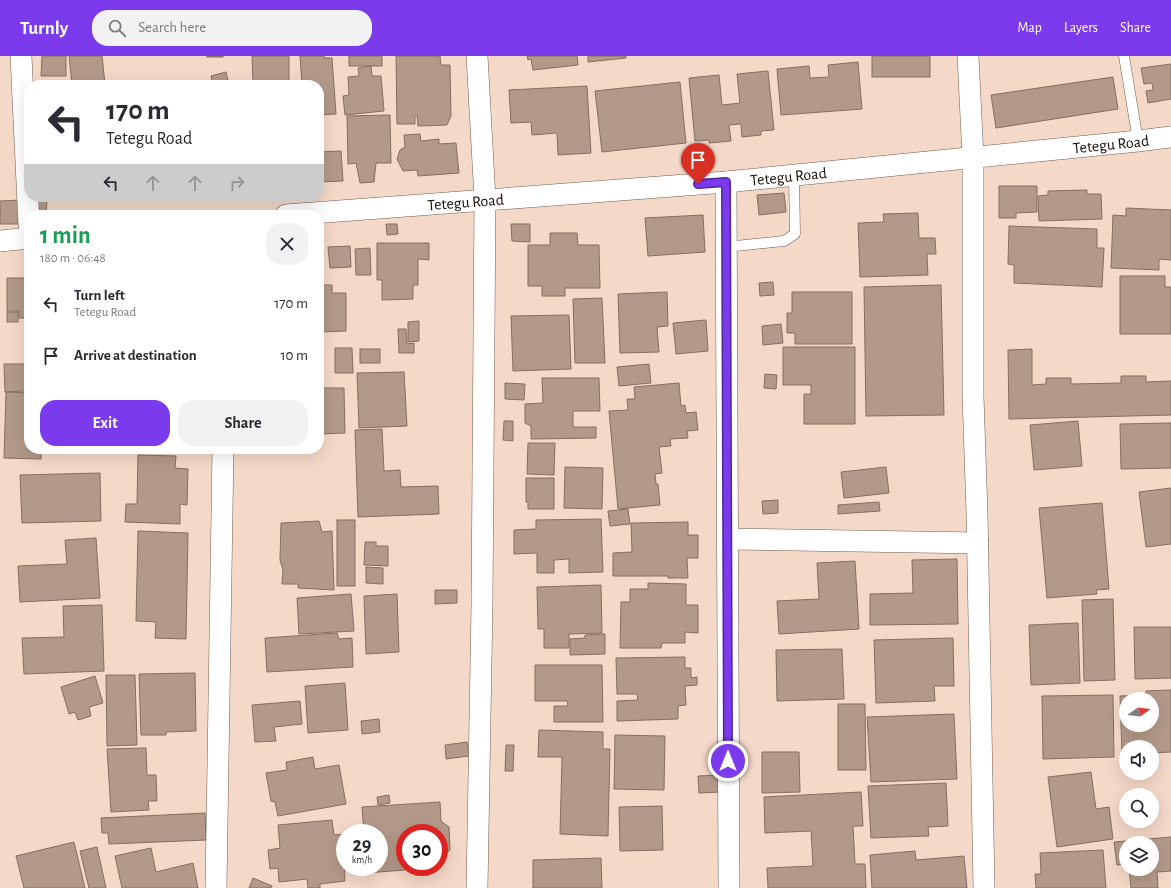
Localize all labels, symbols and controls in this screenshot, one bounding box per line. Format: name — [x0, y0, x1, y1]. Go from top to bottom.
search box — [92, 10, 372, 46]
icon: search — [106, 17, 128, 39]
text: Turnly — [20, 19, 68, 38]
text: Search here — [138, 20, 206, 35]
text: Map — [1017, 21, 1042, 35]
text: Layers — [1064, 21, 1098, 35]
text: Share — [1120, 21, 1151, 35]
icon: left — [40, 96, 92, 148]
text: 170 m — [106, 97, 170, 125]
text: Tetegu Road — [106, 130, 192, 148]
street label: Tetegu Road — [1072, 133, 1150, 156]
pin — [681, 143, 715, 184]
icon: arrive — [687, 149, 709, 171]
street label: Tetegu Road — [750, 165, 828, 189]
icon: left — [100, 172, 122, 194]
icon: ahead — [142, 172, 164, 194]
icon: ahead — [184, 172, 206, 194]
icon: right — [226, 172, 248, 194]
street label: Tetegu Road — [427, 192, 504, 213]
button: close — [266, 223, 308, 265]
text: 1 min — [40, 224, 91, 248]
text: 180 m · 06:48 — [40, 252, 106, 265]
text: Turn left — [74, 288, 125, 303]
icon: left — [40, 293, 62, 315]
text: 170 m — [274, 296, 308, 311]
text: Tetegu Road — [74, 306, 136, 319]
icon: arrive — [40, 345, 62, 367]
text: Arrive at destination — [74, 348, 197, 363]
text: 10 m — [280, 348, 308, 363]
button: Exit — [40, 400, 170, 446]
button: Share — [178, 400, 308, 446]
north arrow — [1119, 692, 1159, 732]
map controls — [1119, 692, 1159, 876]
position arrow — [707, 740, 749, 782]
button: sound — [1119, 740, 1159, 780]
button: search — [1119, 788, 1159, 828]
speed limit sign: 30 — [396, 824, 448, 876]
text: 29 — [352, 835, 372, 855]
button: layers — [1119, 836, 1159, 876]
text: km/h — [352, 855, 372, 865]

